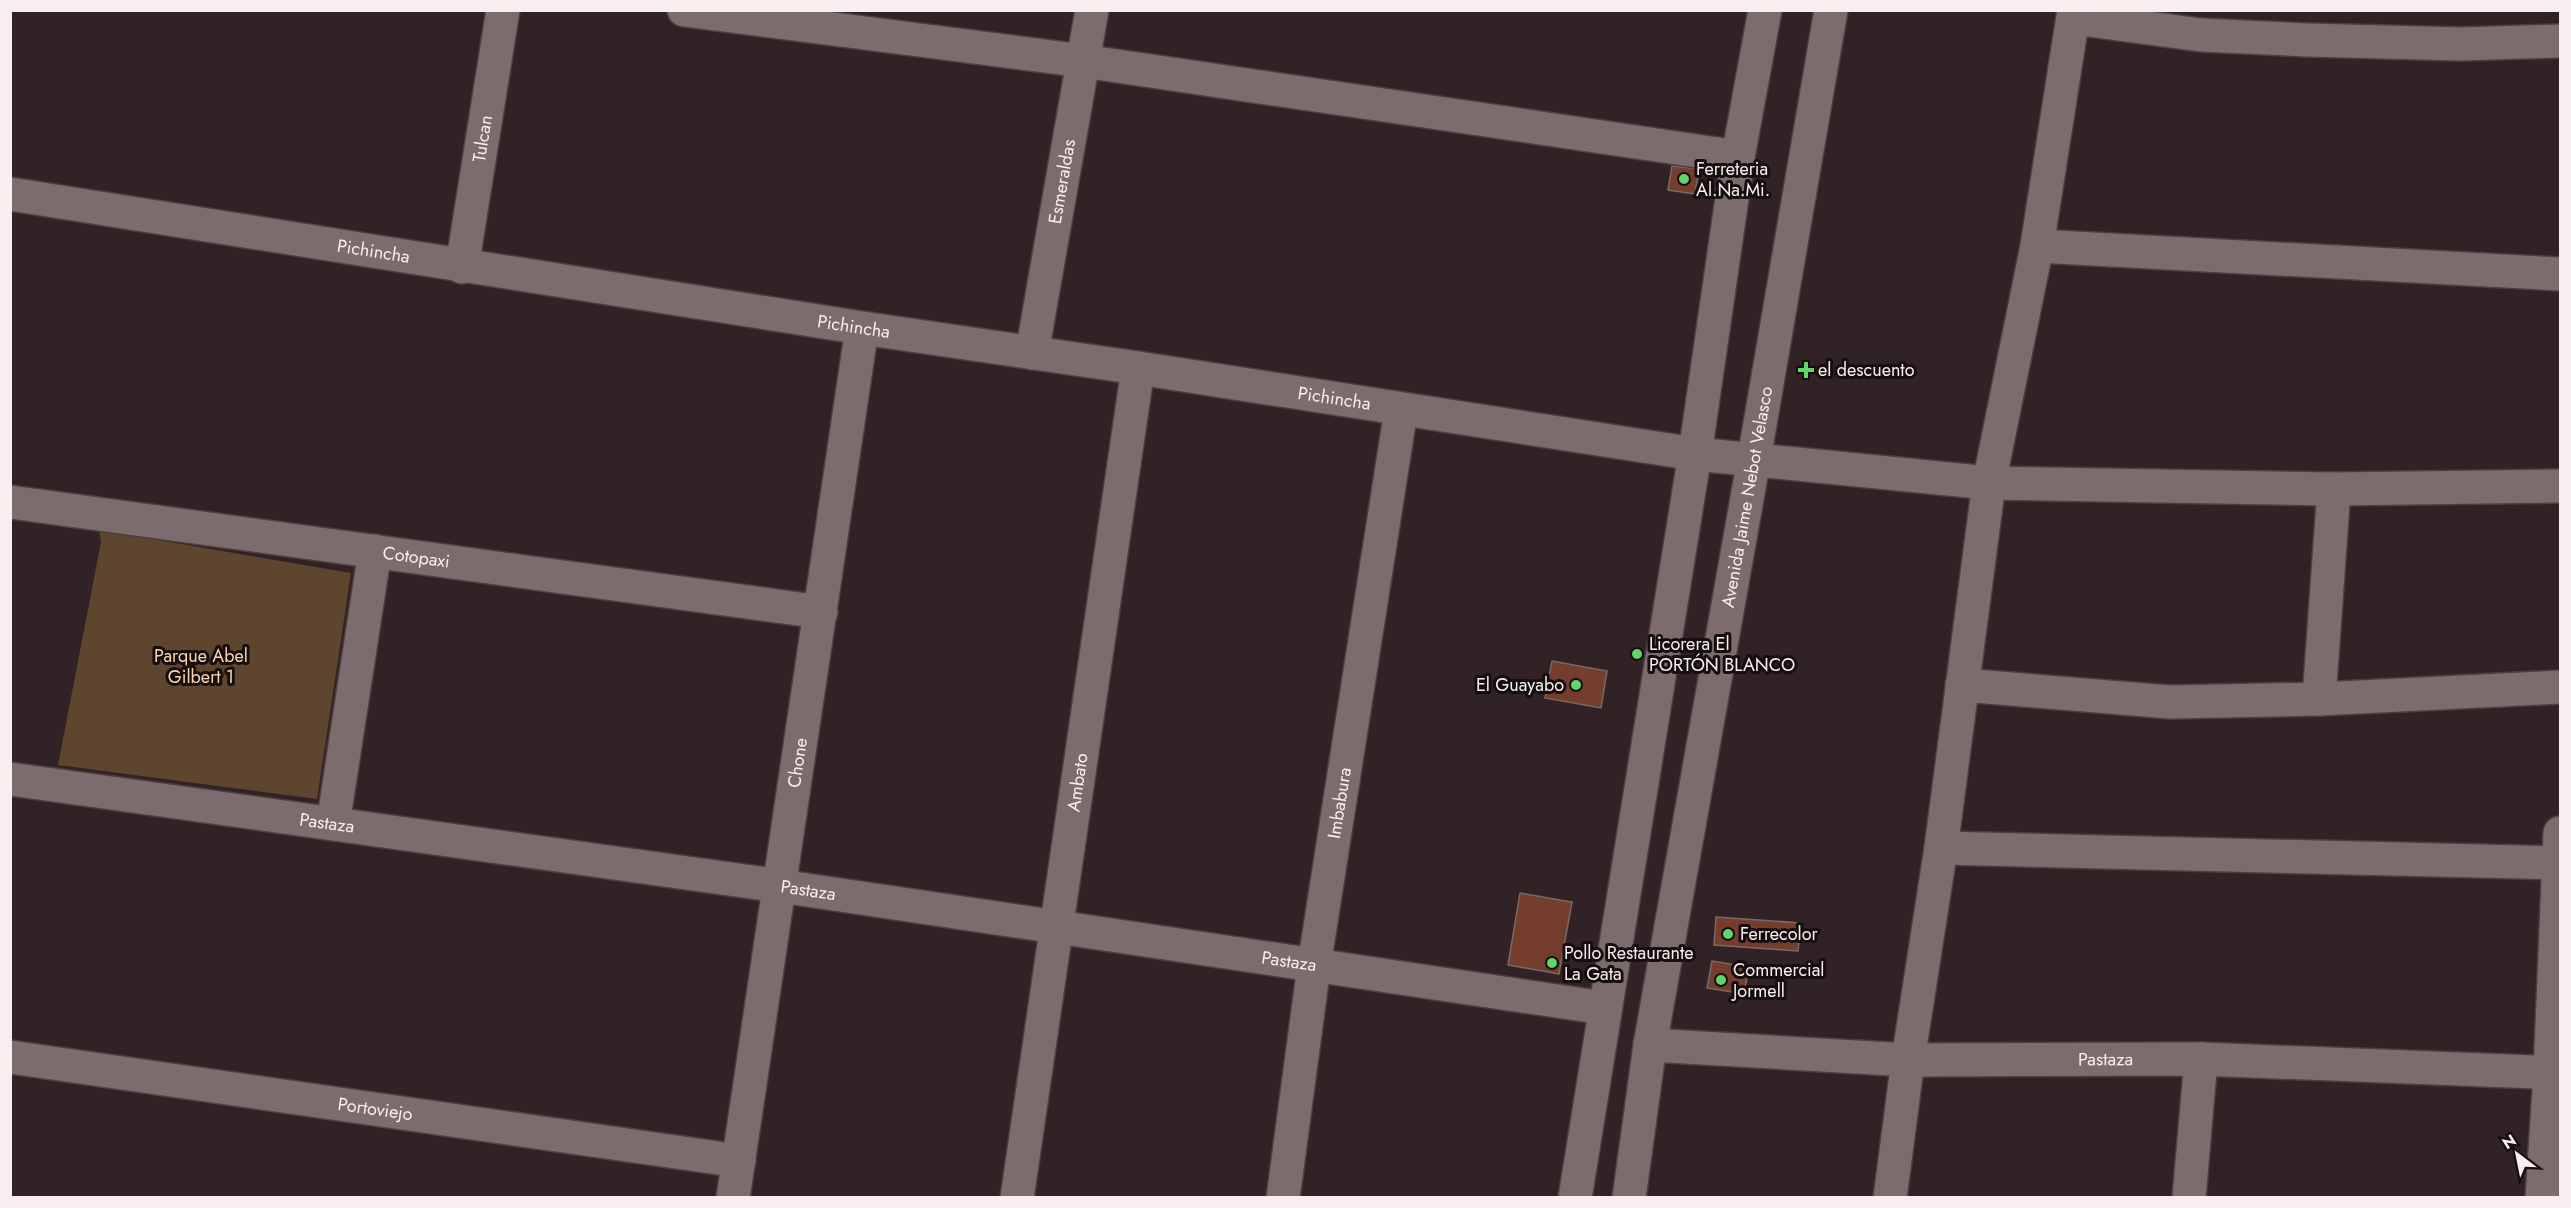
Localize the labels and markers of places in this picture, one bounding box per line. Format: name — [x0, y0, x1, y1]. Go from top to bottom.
place label: Ferreteria Al.Na.Mi. — [1696, 156, 1770, 203]
marker: Ferreteria Al.Na.Mi. — [1677, 172, 1691, 186]
place label: el descuento — [1818, 357, 1915, 383]
marker: el descuento — [1799, 363, 1813, 377]
place label: Licorera El PORTÓN BLANCO — [1649, 631, 1795, 678]
marker: Licorera El PORTÓN BLANCO — [1630, 647, 1644, 661]
place label: El Guayabo — [1476, 672, 1564, 698]
marker: El Guayabo — [1569, 678, 1583, 692]
place label: Ferrecolor — [1740, 921, 1818, 947]
marker: Ferrecolor — [1721, 927, 1735, 941]
place label: Pollo Restaurante La Gata — [1564, 940, 1694, 987]
marker: Pollo Restaurante La Gata — [1545, 956, 1559, 970]
place label: Commercial Jormell — [1731, 957, 1825, 1004]
marker: Commercial Jormell — [1714, 973, 1728, 987]

